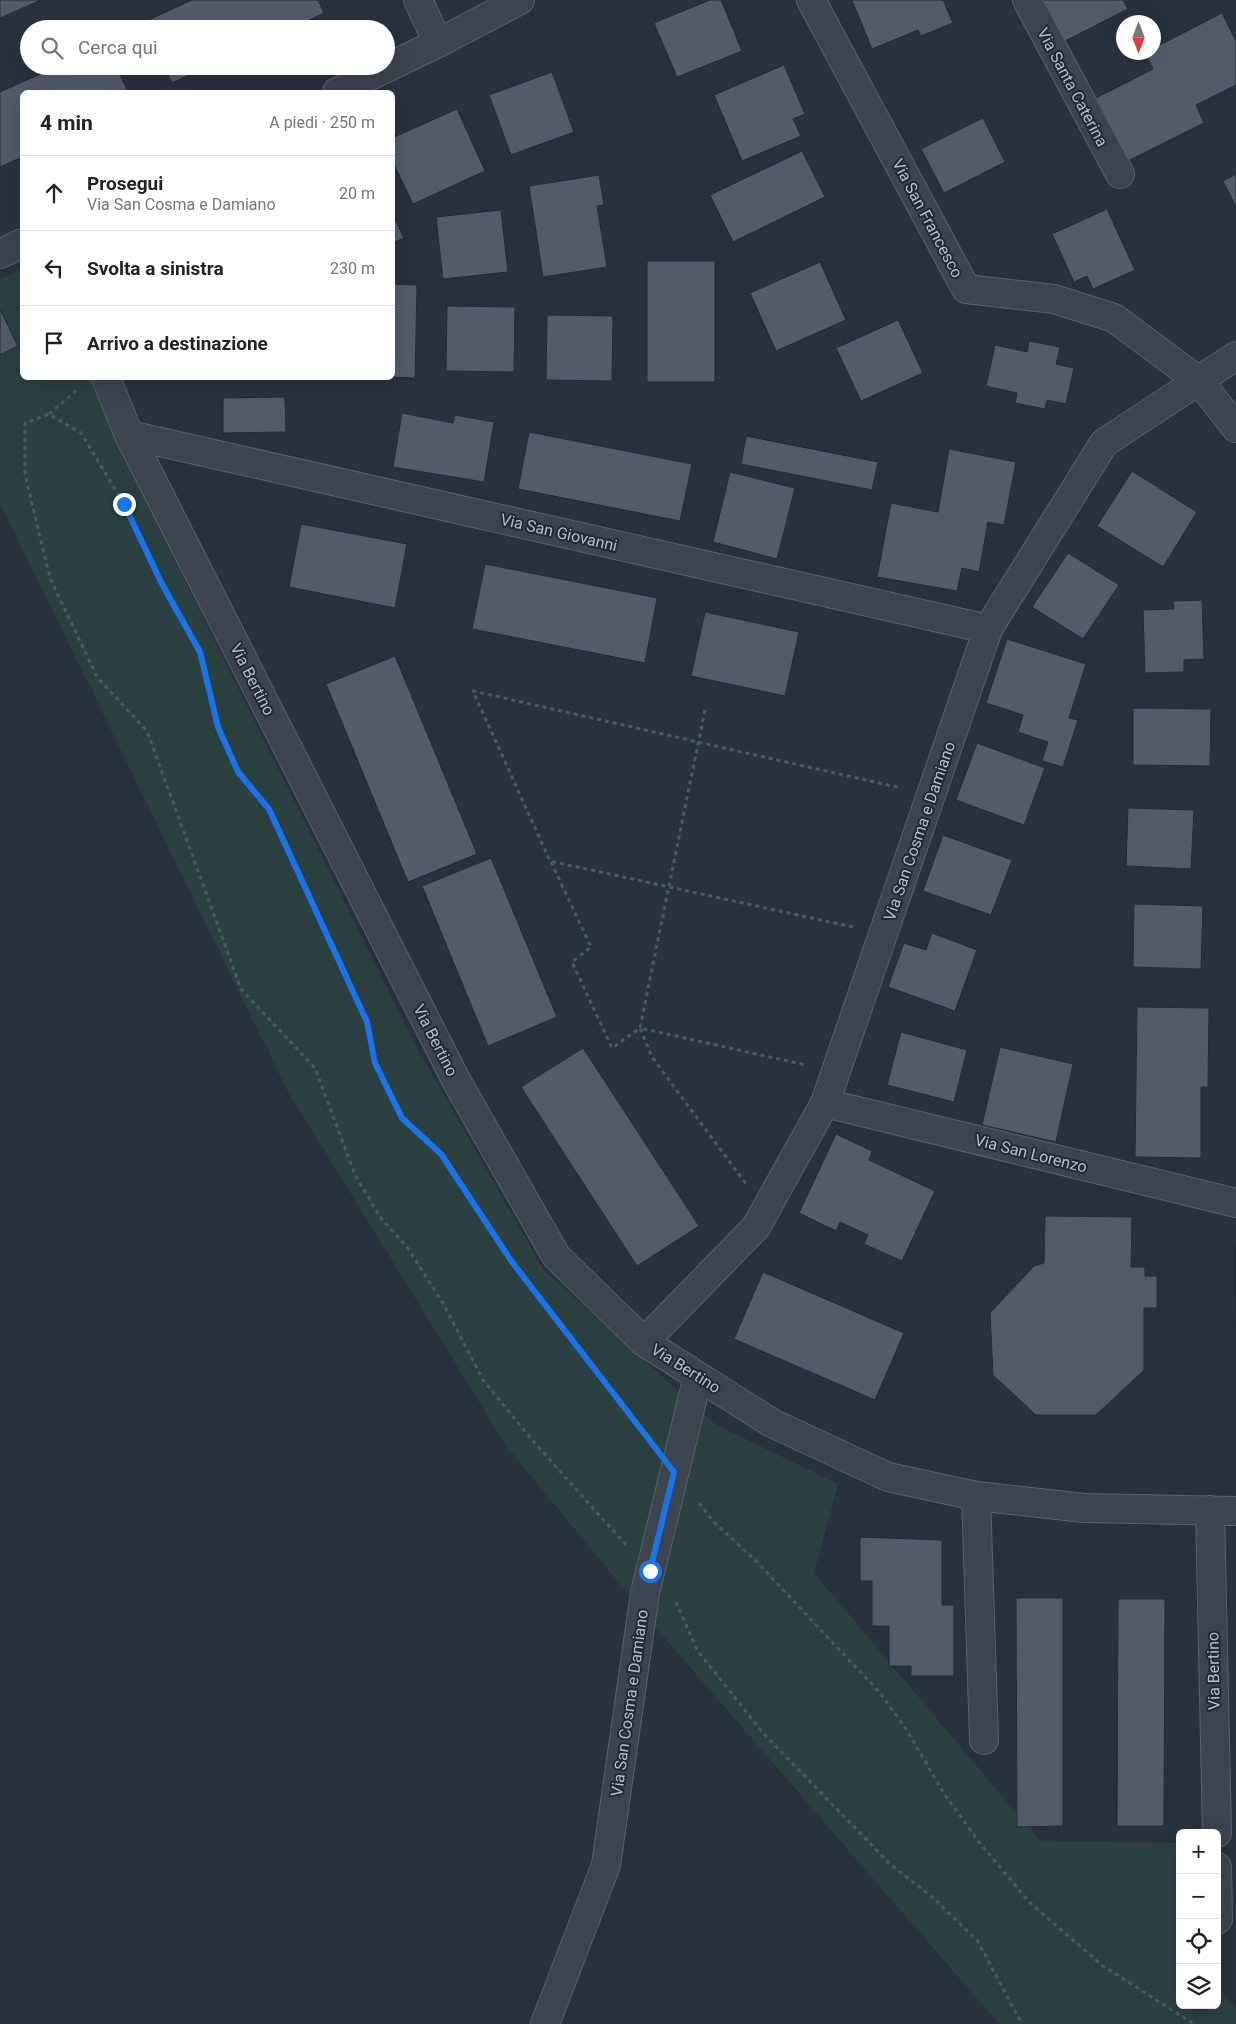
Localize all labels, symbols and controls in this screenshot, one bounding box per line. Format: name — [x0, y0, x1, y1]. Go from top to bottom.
north arrow — [1116, 15, 1161, 60]
search box — [20, 20, 395, 75]
street label: Via Santa Caterina — [1033, 25, 1112, 150]
icon: search — [38, 34, 66, 62]
text: Cerca qui — [78, 36, 158, 59]
text: 4 min — [40, 111, 93, 135]
text: A piedi · 250 m — [269, 113, 375, 132]
street label: Via San Francesco — [888, 156, 967, 281]
text: Prosegui — [87, 172, 163, 195]
icon: ahead — [40, 179, 68, 207]
text: 20 m — [339, 184, 375, 203]
text: Via San Cosma e Damiano — [87, 195, 276, 214]
icon: left — [40, 254, 68, 282]
text: Svolta a sinistra — [87, 257, 224, 280]
text: 230 m — [330, 259, 375, 278]
icon: arrive — [40, 329, 68, 357]
text: Arrivo a destinazione — [87, 332, 268, 355]
route end — [113, 493, 136, 516]
street label: Via San Giovanni — [499, 510, 619, 555]
street label: Via Bertino — [226, 640, 279, 718]
street label: Via San Cosma e Damiano — [880, 739, 959, 923]
street label: Via Bertino — [409, 1001, 462, 1079]
street label: Via San Lorenzo — [973, 1130, 1089, 1177]
street label: Via Bertino — [648, 1340, 724, 1397]
route start — [639, 1560, 662, 1583]
street label: Via San Cosma e Damiano — [607, 1608, 652, 1798]
street label: Via Bertino — [1203, 1632, 1224, 1710]
map controls — [1176, 1829, 1221, 2009]
button: + — [1176, 1829, 1221, 1874]
button: − — [1176, 1874, 1221, 1919]
button: locate — [1176, 1919, 1221, 1964]
button: layers — [1176, 1964, 1221, 2009]

